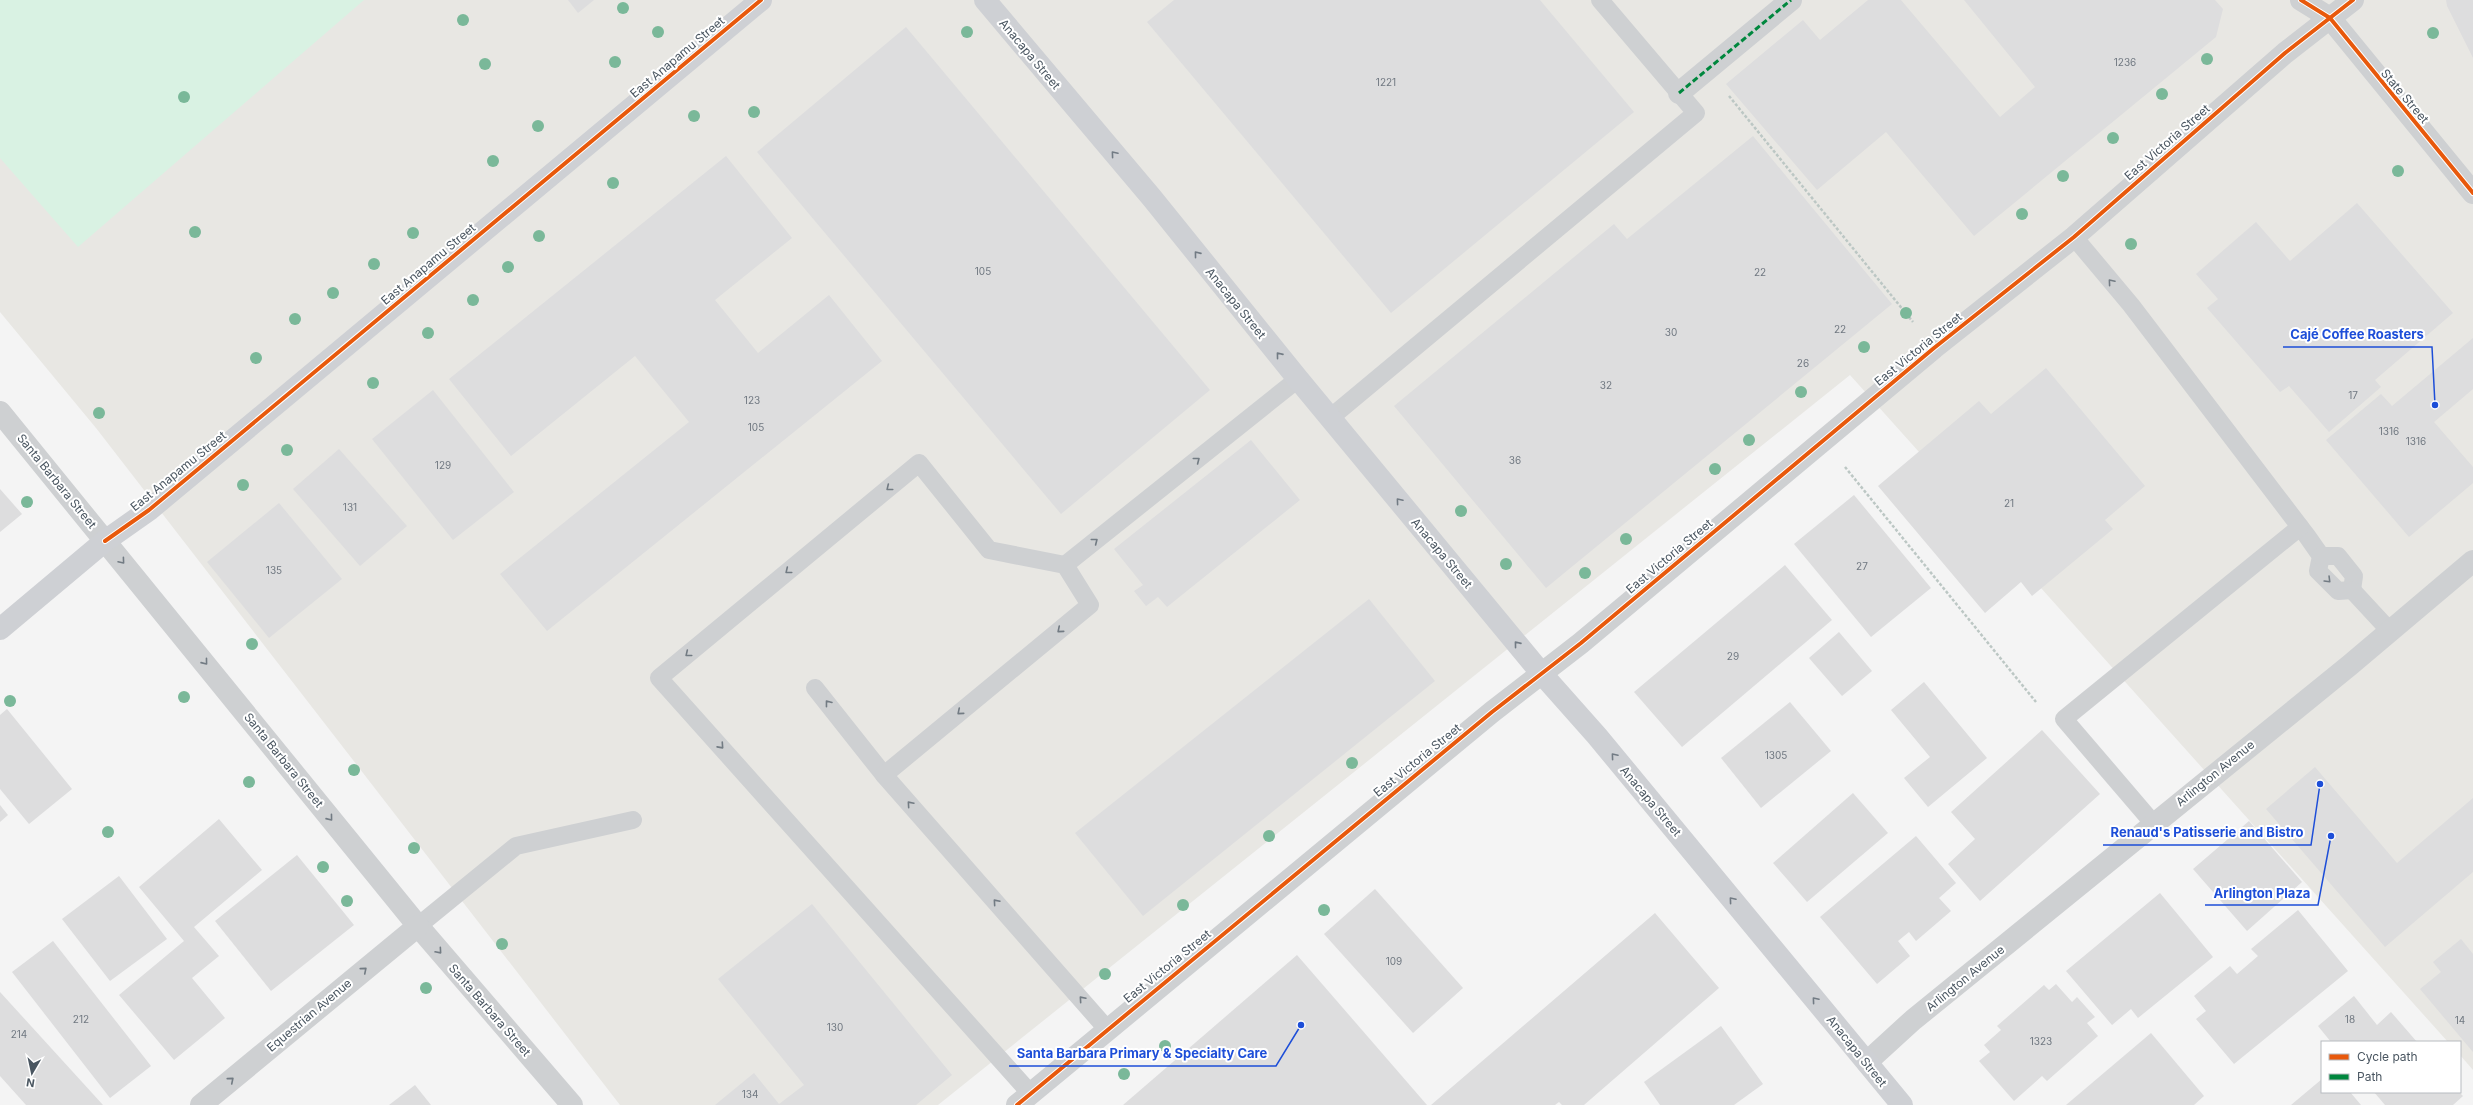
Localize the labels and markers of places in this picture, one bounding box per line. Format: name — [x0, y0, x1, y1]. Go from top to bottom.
callout: Cajé Coffee Roasters — [2283, 322, 2432, 347]
callout: Renaud's Patisserie and Bistro — [2103, 820, 2311, 845]
callout: Arlington Plaza — [2205, 880, 2318, 905]
callout: Santa Barbara Primary & Specialty Care — [1009, 1041, 1276, 1066]

